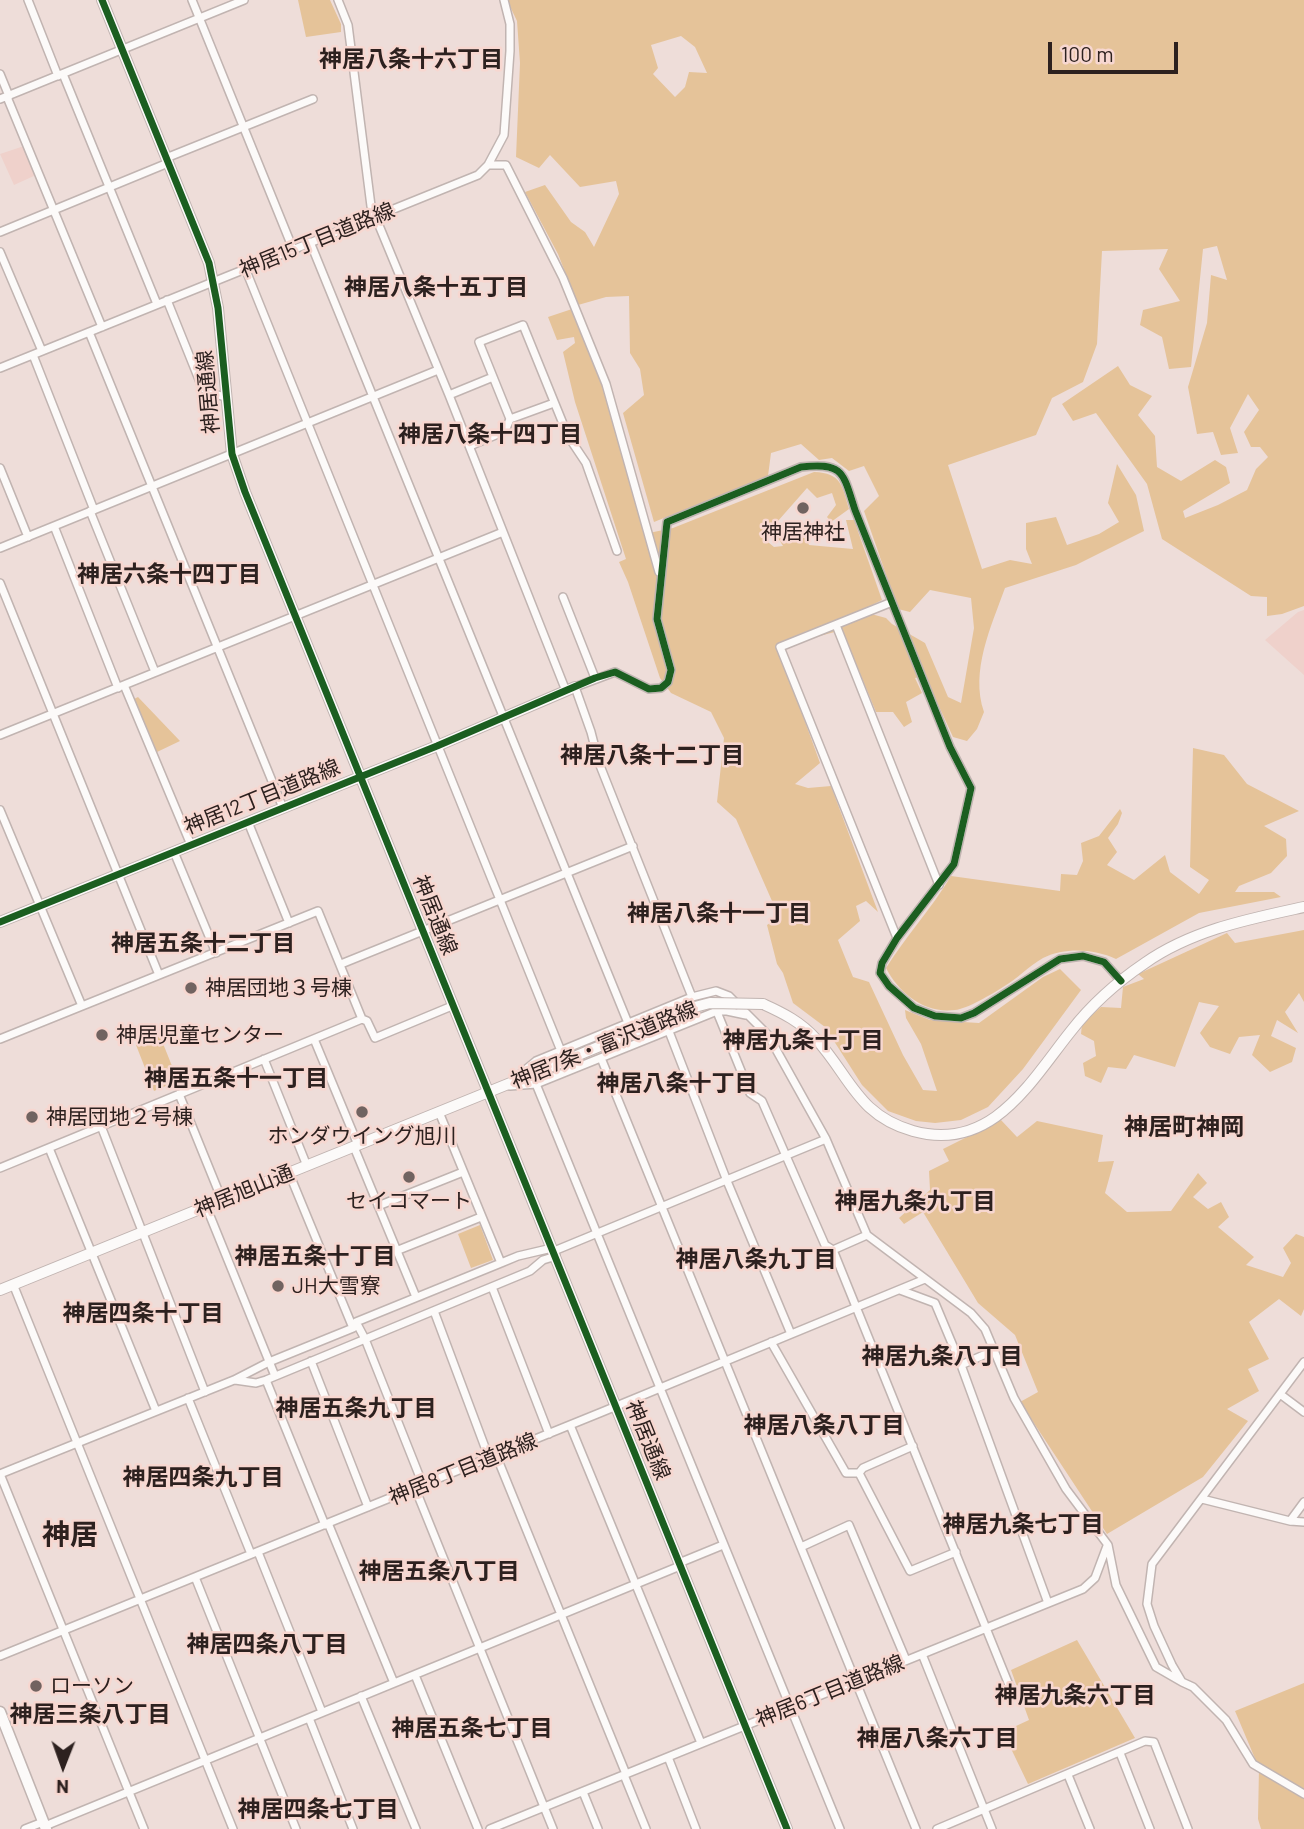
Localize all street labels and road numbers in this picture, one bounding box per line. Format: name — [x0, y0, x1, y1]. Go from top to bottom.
street label: 神居15丁目道路線 — [236, 197, 398, 283]
street label: 神居通線 — [192, 349, 224, 435]
street label: 神居12丁目道路線 — [181, 754, 343, 840]
street label: 神居通線 — [408, 871, 462, 959]
street label: 神居7条・富沢道路線 — [507, 996, 701, 1094]
street label: 神居旭山通 — [191, 1160, 297, 1222]
street label: 神居通線 — [621, 1396, 675, 1484]
street label: 神居8丁目道路線 — [385, 1428, 541, 1510]
street label: 神居6丁目道路線 — [752, 1650, 908, 1732]

